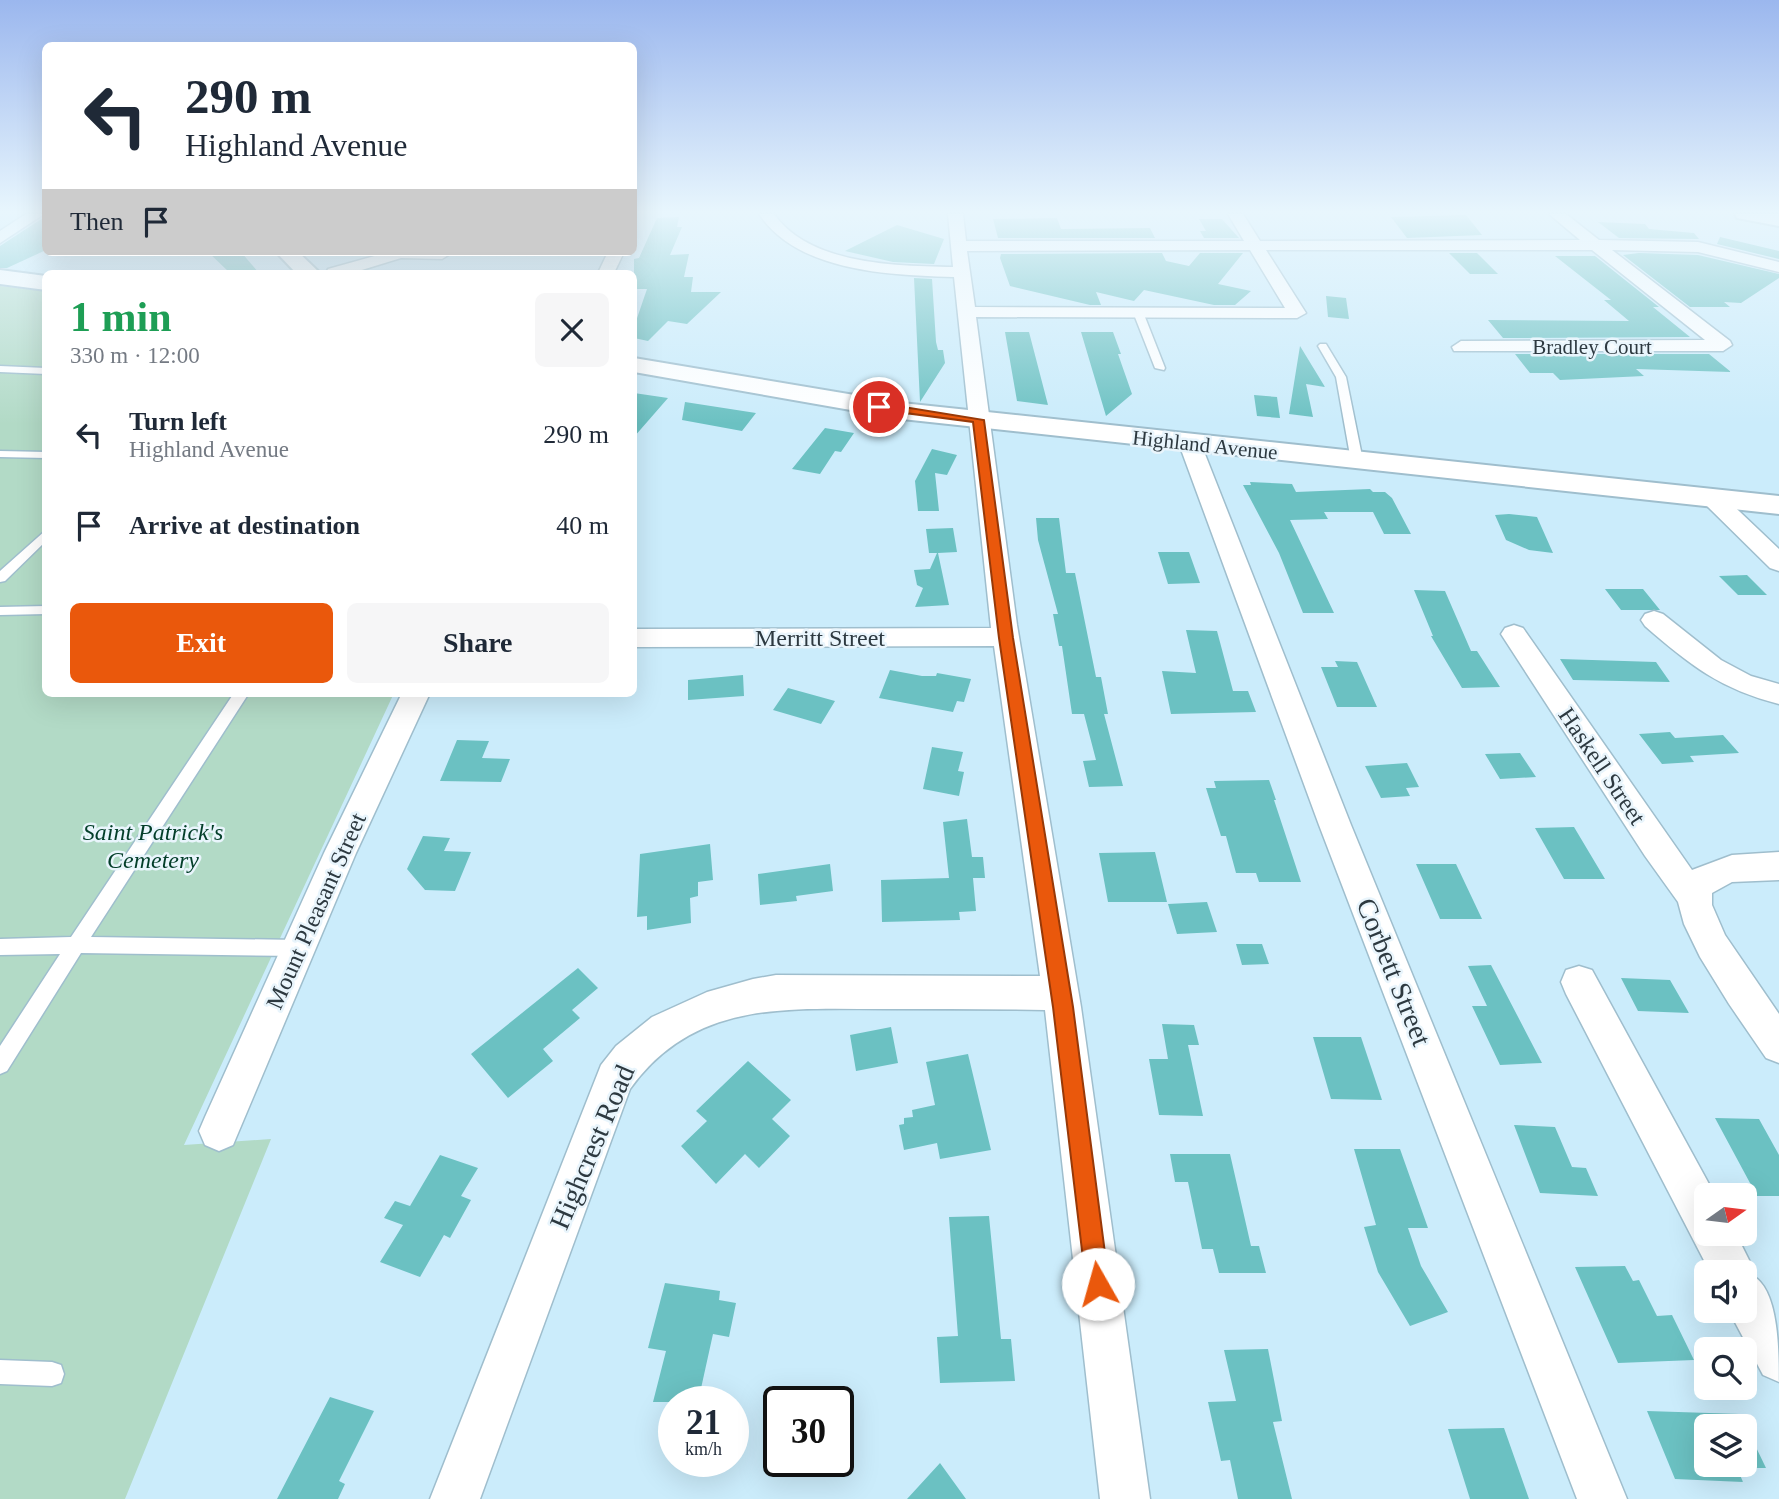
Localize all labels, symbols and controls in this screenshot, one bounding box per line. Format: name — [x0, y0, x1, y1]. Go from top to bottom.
text: 290 m — [185, 69, 312, 124]
icon: left — [70, 70, 161, 161]
text: Highland Avenue — [185, 127, 407, 163]
icon: arrive — [137, 203, 175, 241]
text: Then — [70, 207, 123, 236]
button: close — [535, 293, 609, 367]
text: 1 min — [70, 294, 172, 340]
street label: Bradley Court — [1532, 335, 1652, 359]
text: 330 m · 12:00 — [70, 343, 200, 368]
pin — [849, 377, 909, 437]
icon: arrive — [860, 388, 898, 426]
text: Turn left — [129, 407, 227, 436]
icon: left — [70, 416, 108, 454]
text: 290 m — [543, 420, 609, 449]
street label: Highland Avenue — [1131, 425, 1279, 465]
text: Highland Avenue — [129, 437, 289, 462]
icon: arrive — [70, 507, 108, 545]
text: Arrive at destination — [129, 511, 360, 540]
text: 40 m — [556, 511, 609, 540]
button: Exit — [70, 603, 333, 683]
button: Share — [347, 603, 609, 683]
street label: Merritt Street — [755, 625, 885, 651]
street label: Haskell Street — [1553, 703, 1651, 830]
street label: Mount Pleasant Street — [261, 809, 371, 1013]
park label: Saint Patrick's Cemetery — [83, 819, 223, 873]
street label: Corbett Street — [1350, 894, 1438, 1050]
street label: Highcrest Road — [544, 1060, 640, 1234]
north arrow — [1694, 1183, 1757, 1246]
map controls — [1694, 1183, 1757, 1477]
position arrow — [1061, 1247, 1135, 1321]
button: sound — [1694, 1260, 1757, 1323]
button: search — [1694, 1337, 1757, 1400]
speed limit sign: 30 — [763, 1386, 854, 1477]
text: 21 — [686, 1403, 721, 1442]
button: layers — [1694, 1414, 1757, 1477]
text: km/h — [685, 1439, 722, 1459]

